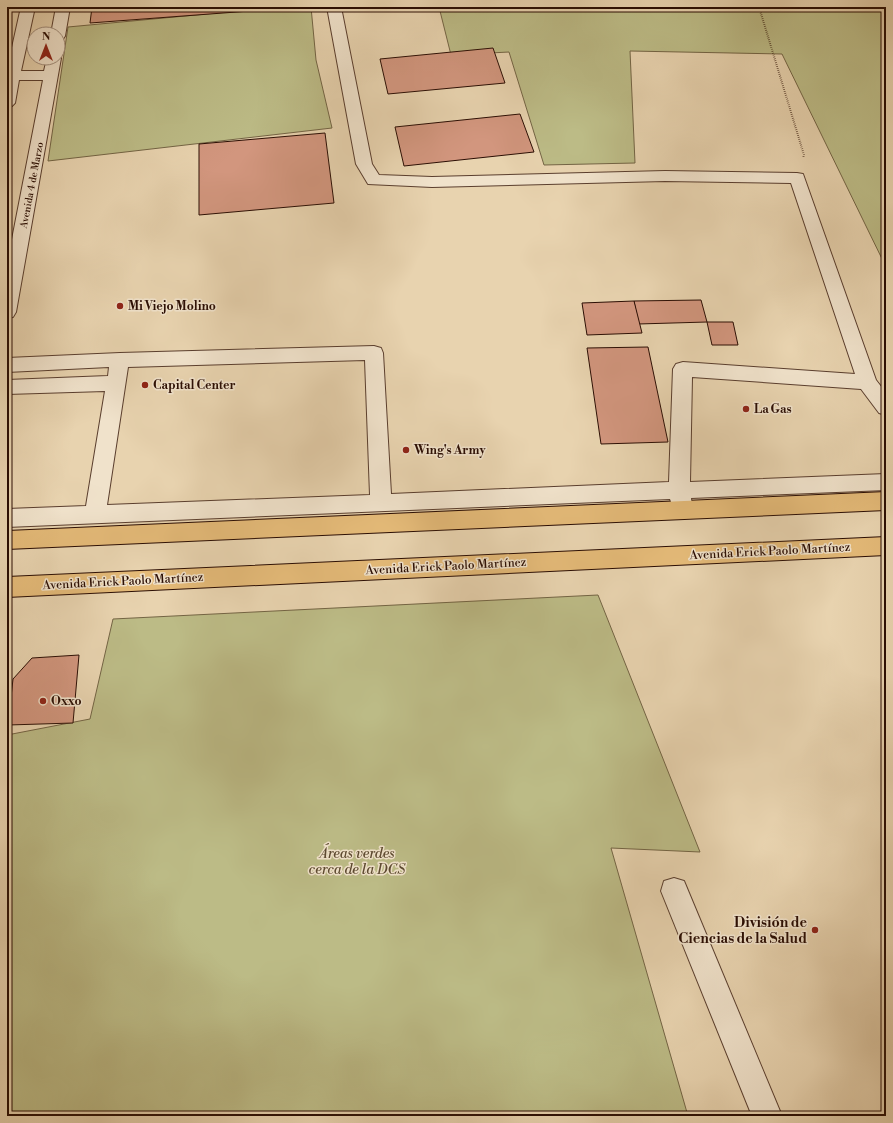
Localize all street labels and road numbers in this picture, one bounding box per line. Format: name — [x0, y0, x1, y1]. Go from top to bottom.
street label: Avenida 4 de Marzo — [18, 141, 46, 230]
street label: Avenida Erick Paolo Martínez — [688, 540, 851, 563]
street label: Avenida Erick Paolo Martínez — [364, 555, 527, 578]
street label: Avenida Erick Paolo Martínez — [41, 570, 204, 593]

